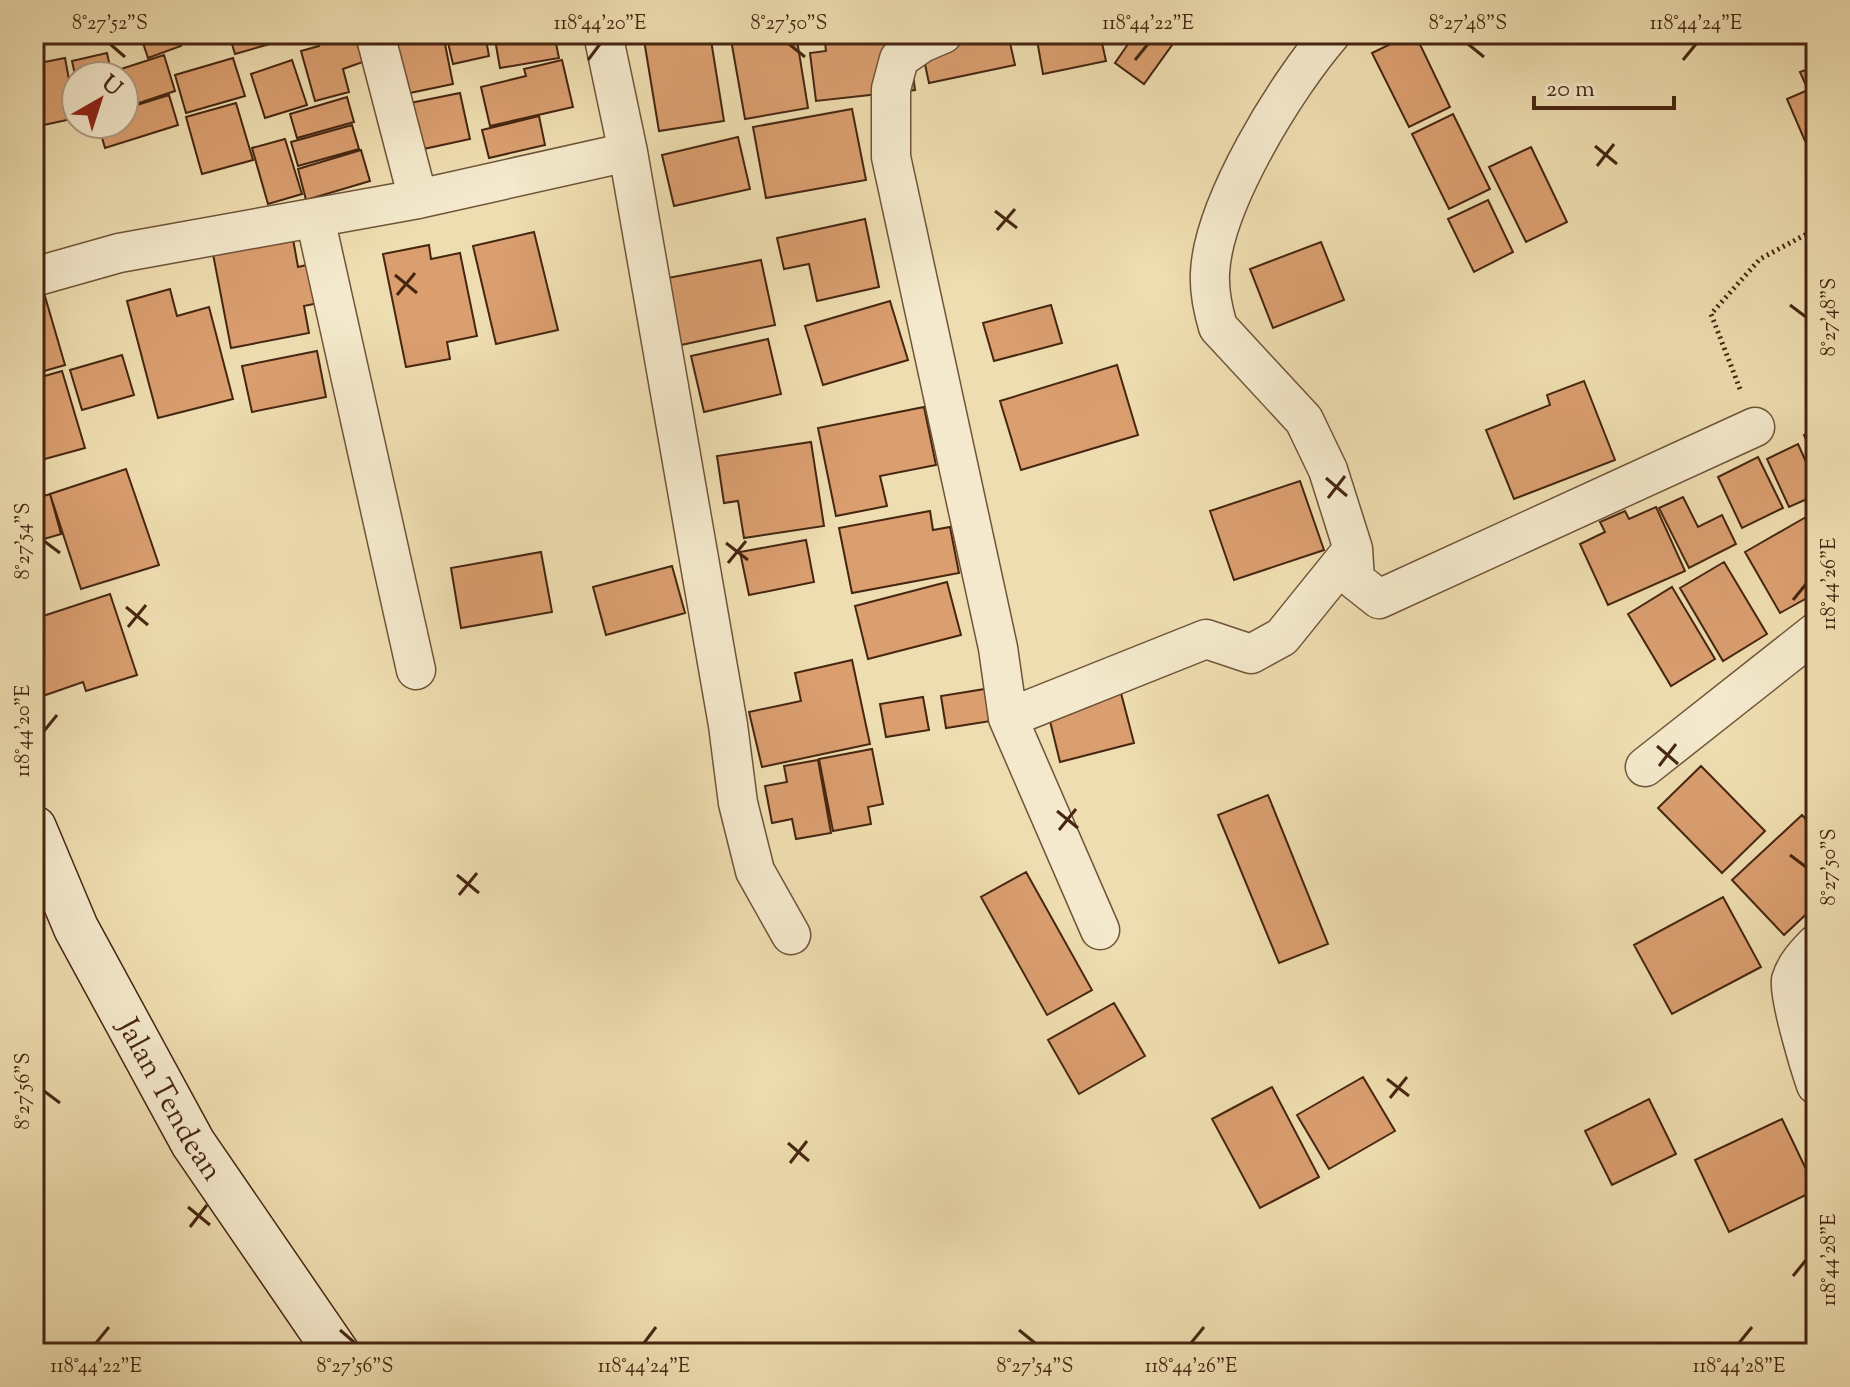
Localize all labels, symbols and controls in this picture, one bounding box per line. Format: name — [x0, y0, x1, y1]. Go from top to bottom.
text: 8°27'52"S — [72, 10, 148, 39]
text: 118°44'20"E — [554, 10, 646, 39]
text: 8°27'50"S — [751, 10, 827, 39]
text: 118°44'22"E — [1102, 10, 1194, 39]
text: 8°27'48"S — [1429, 10, 1507, 39]
text: 118°44'24"E — [1650, 10, 1742, 39]
north arrow — [60, 60, 140, 140]
scale bar — [1534, 60, 1674, 110]
text: U — [94, 69, 128, 105]
text: 20 m — [1546, 73, 1595, 107]
text: 8°27'48"S — [1816, 278, 1845, 356]
text: 8°27'54"S — [10, 503, 39, 579]
text: 118°44'26"E — [1816, 538, 1845, 630]
text: 118°44'20"E — [10, 685, 39, 777]
text: 8°27'50"S — [1816, 829, 1845, 905]
street label: Jalan Tendean — [104, 1009, 232, 1191]
text: 8°27'56"S — [10, 1053, 39, 1129]
text: 118°44'28"E — [1816, 1214, 1845, 1306]
text: 118°44'22"E — [50, 1353, 142, 1382]
text: 8°27'56"S — [317, 1353, 393, 1382]
text: 118°44'24"E — [598, 1353, 690, 1382]
text: 8°27'54"S — [997, 1353, 1073, 1382]
text: 118°44'26"E — [1145, 1353, 1237, 1382]
text: 118°44'28"E — [1693, 1353, 1785, 1382]

